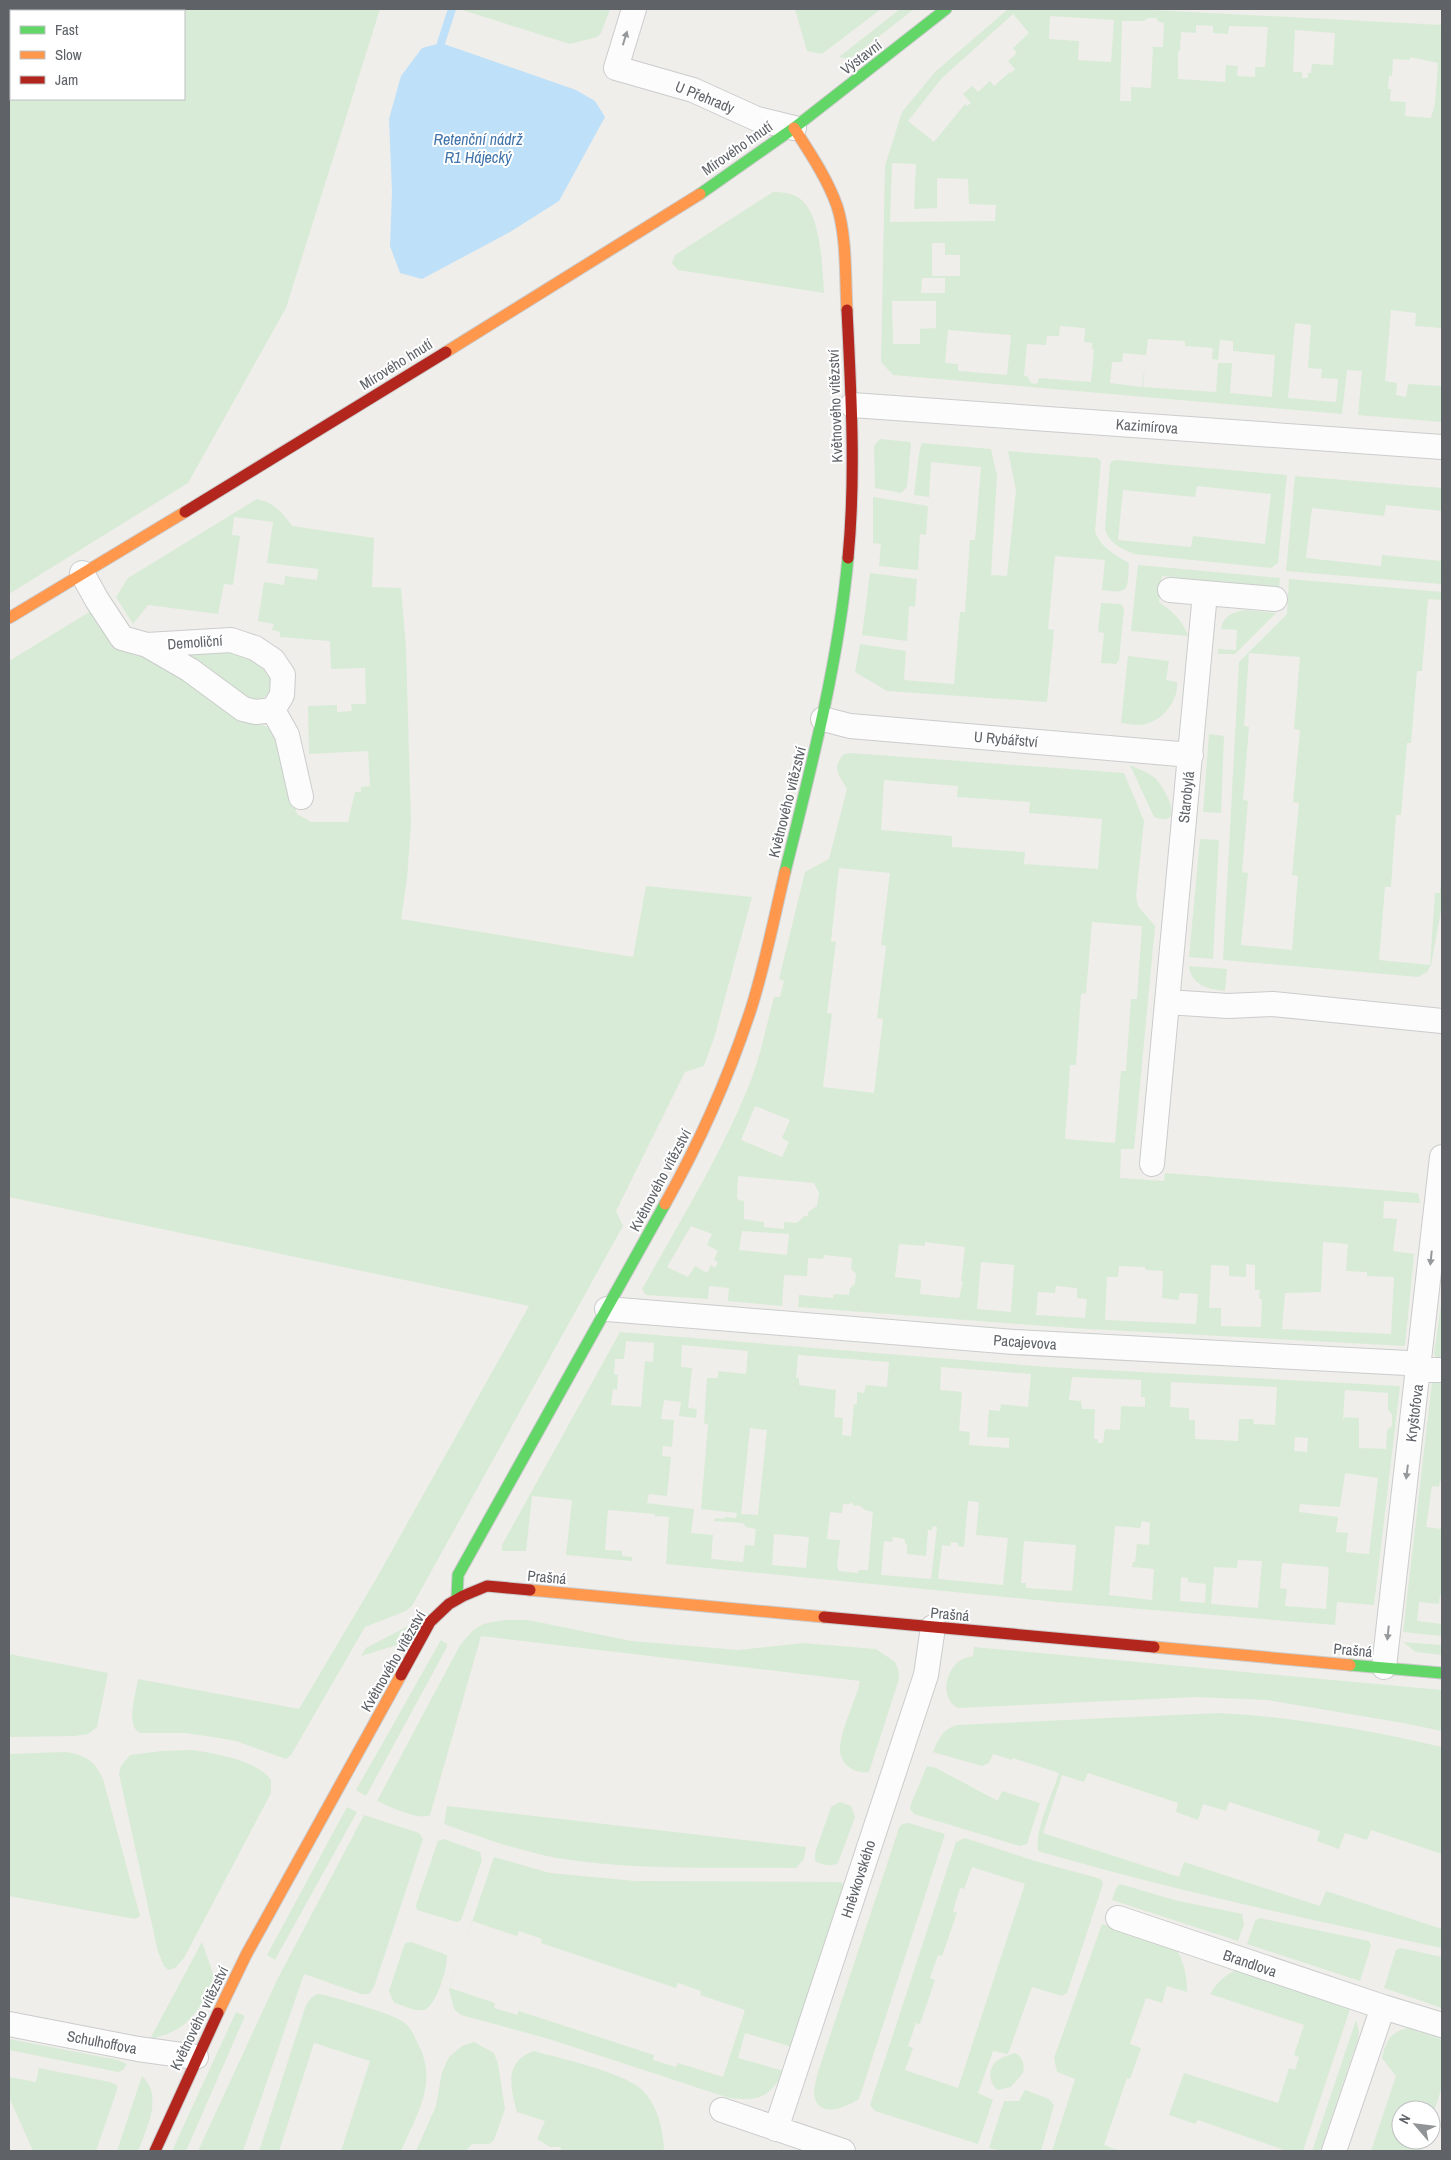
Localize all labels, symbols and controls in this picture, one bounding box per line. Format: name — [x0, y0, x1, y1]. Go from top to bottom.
legend — [10, 10, 185, 100]
text: Fast — [55, 19, 79, 40]
one-way arrow — [622, 31, 630, 46]
street label: Výstavní — [836, 34, 886, 79]
text: Slow — [55, 44, 82, 65]
text: Jam — [55, 69, 78, 90]
street label: U Přehrady — [672, 76, 739, 119]
street label: Mírového hnutí — [697, 116, 777, 180]
water label: Retenční nádrž R1 Hájecký — [434, 128, 523, 168]
street label: Mírového hnutí — [356, 333, 437, 395]
street label: Květnového vítězství — [823, 348, 847, 463]
street label: Kazimírova — [1115, 413, 1179, 439]
street label: Demoliční — [167, 630, 224, 654]
street label: U Rybářství — [973, 726, 1039, 752]
street label: Květnového vítězství — [763, 744, 811, 860]
street label: Starobylá — [1173, 770, 1199, 824]
street label: Květnového vítězství — [624, 1124, 696, 1235]
one-way arrow — [1427, 1250, 1435, 1266]
street label: Pacajevova — [993, 1329, 1058, 1355]
street label: Kryštofova — [1400, 1383, 1428, 1443]
one-way arrow — [1403, 1464, 1411, 1480]
street label: Prašná — [527, 1565, 567, 1589]
street label: Prašná — [930, 1602, 970, 1626]
street label: Květnového vítězství — [356, 1606, 431, 1715]
one-way arrow — [1384, 1625, 1392, 1641]
street label: Prašná — [1333, 1638, 1373, 1662]
street label: Hněvkovského — [836, 1837, 880, 1921]
street label: Brandlova — [1220, 1944, 1280, 1982]
street label: Květnového vítězství — [165, 1962, 234, 2074]
street label: Schulhoffova — [65, 2025, 139, 2059]
north arrow — [1391, 2100, 1441, 2150]
text: N — [1395, 2111, 1414, 2127]

